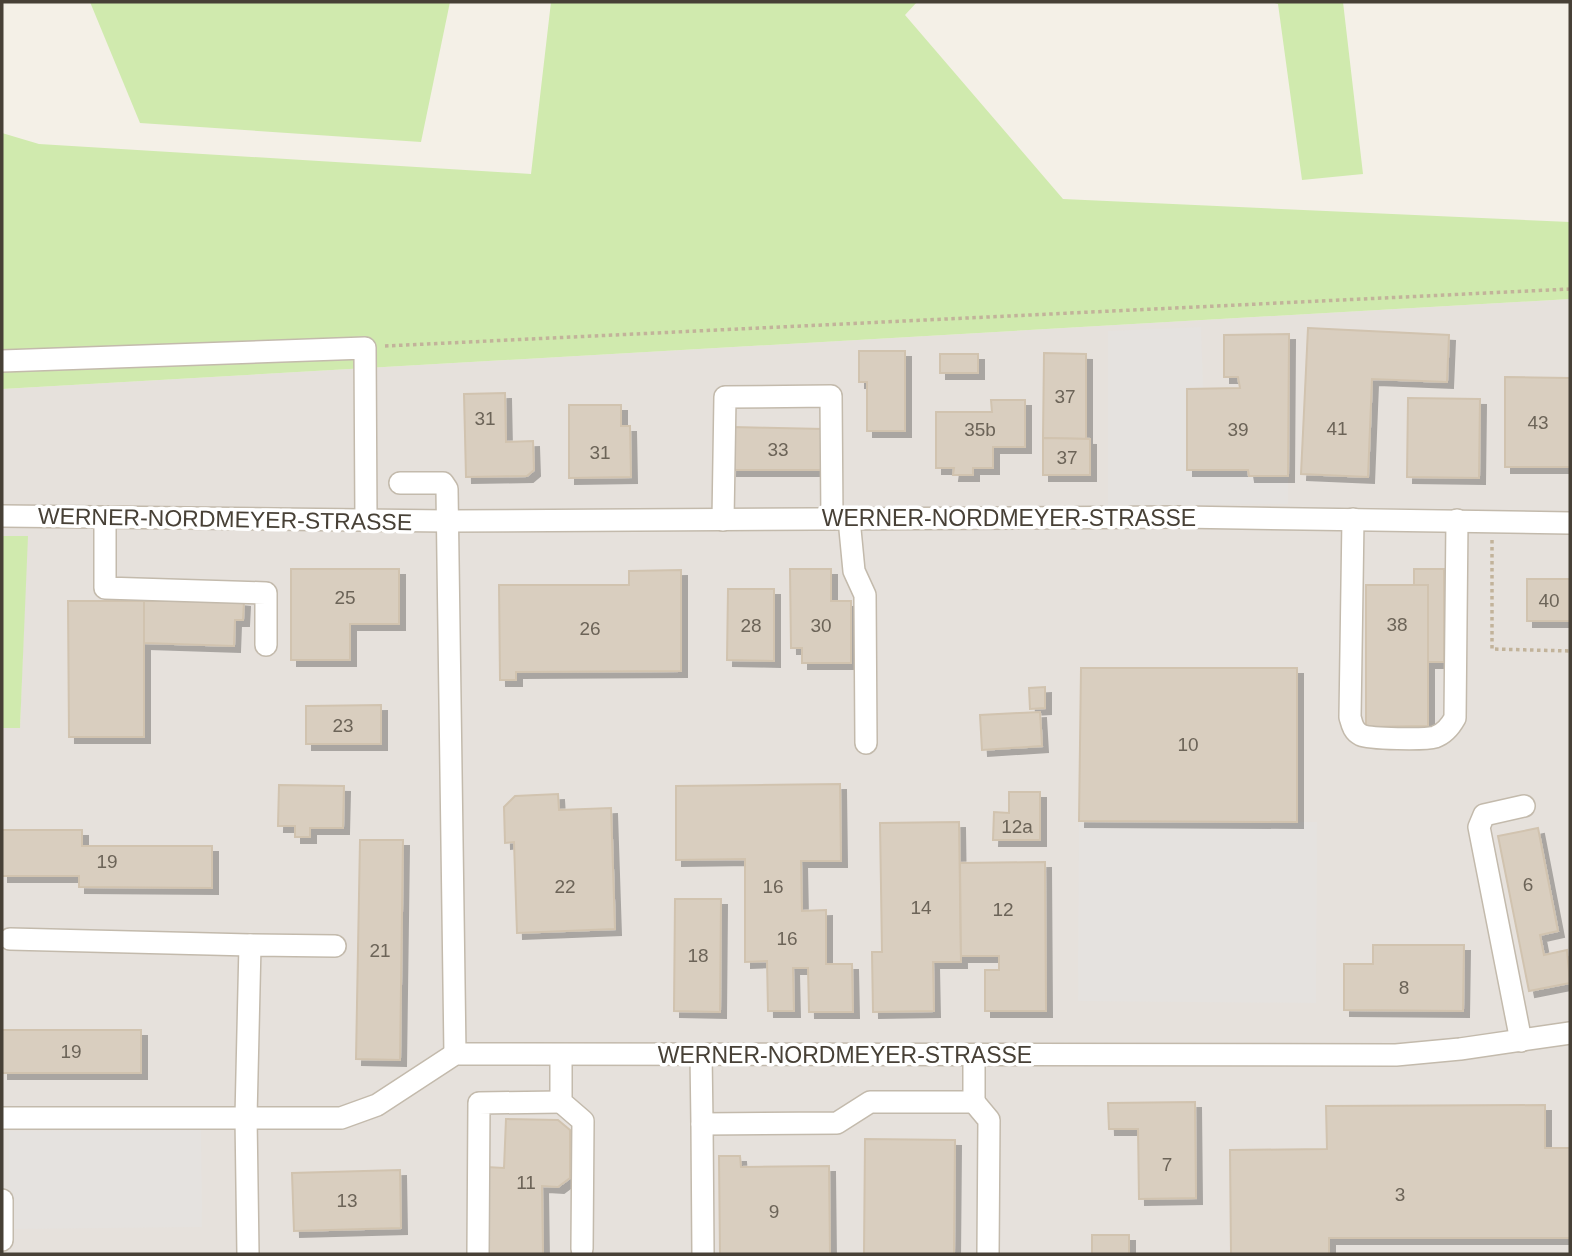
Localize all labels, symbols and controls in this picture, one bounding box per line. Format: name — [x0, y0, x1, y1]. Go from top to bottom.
house number: 37 — [1054, 386, 1076, 407]
house number: 31 — [474, 408, 496, 429]
house number: 43 — [1527, 412, 1549, 433]
house number: 41 — [1326, 418, 1348, 439]
house number: 35b — [964, 419, 996, 440]
house number: 39 — [1227, 419, 1249, 440]
house number: 33 — [767, 439, 789, 460]
house number: 31 — [589, 442, 611, 463]
house number: 37 — [1056, 447, 1078, 468]
street label: WERNER-NORDMEYER-STRASSE — [38, 503, 412, 535]
street label: WERNER-NORDMEYER-STRASSE — [822, 505, 1196, 531]
house number: 25 — [334, 587, 356, 608]
house number: 40 — [1538, 590, 1560, 611]
house number: 38 — [1386, 614, 1408, 635]
house number: 28 — [740, 615, 762, 636]
house number: 30 — [810, 615, 832, 636]
house number: 26 — [579, 618, 601, 639]
house number: 23 — [332, 715, 354, 736]
house number: 10 — [1177, 734, 1199, 755]
house number: 12a — [1001, 816, 1033, 837]
house number: 19 — [96, 851, 118, 872]
house number: 6 — [1523, 874, 1533, 895]
house number: 22 — [554, 876, 576, 897]
house number: 16 — [762, 876, 784, 897]
house number: 14 — [910, 897, 932, 918]
house number: 12 — [992, 899, 1014, 920]
house number: 16 — [776, 928, 798, 949]
house number: 21 — [369, 940, 391, 961]
house number: 18 — [687, 945, 709, 966]
house number: 8 — [1399, 977, 1409, 998]
house number: 19 — [60, 1041, 82, 1062]
street label: WERNER-NORDMEYER-STRASSE — [658, 1042, 1032, 1068]
house number: 7 — [1162, 1154, 1172, 1175]
house number: 11 — [516, 1172, 536, 1193]
house number: 3 — [1395, 1184, 1405, 1205]
house number: 13 — [336, 1190, 358, 1211]
house number: 9 — [769, 1201, 779, 1222]

